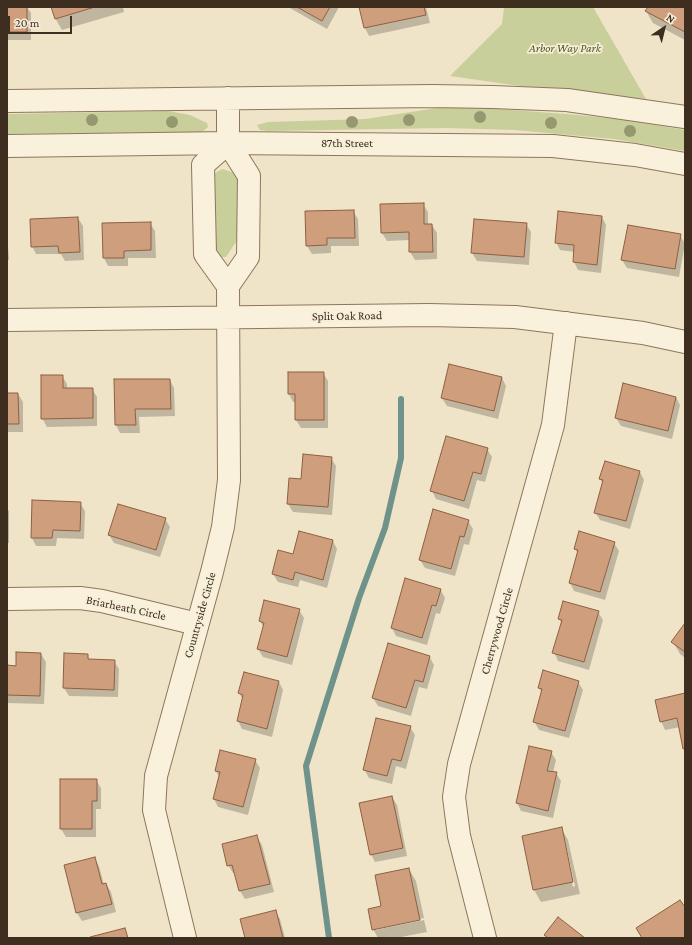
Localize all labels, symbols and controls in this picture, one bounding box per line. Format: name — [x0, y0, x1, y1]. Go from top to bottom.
scale bar — [10, 8, 74, 34]
north arrow — [644, 8, 684, 48]
text: N — [664, 11, 677, 25]
text: 20 m — [15, 16, 39, 30]
park label: Arbor Way Park — [529, 41, 601, 55]
street label: 87th Street — [321, 136, 373, 150]
street label: Split Oak Road — [312, 308, 382, 324]
street label: Countryside Circle — [181, 570, 219, 660]
street label: Cherrywood Circle — [478, 586, 516, 676]
street label: Briarheath Circle — [85, 593, 167, 623]

